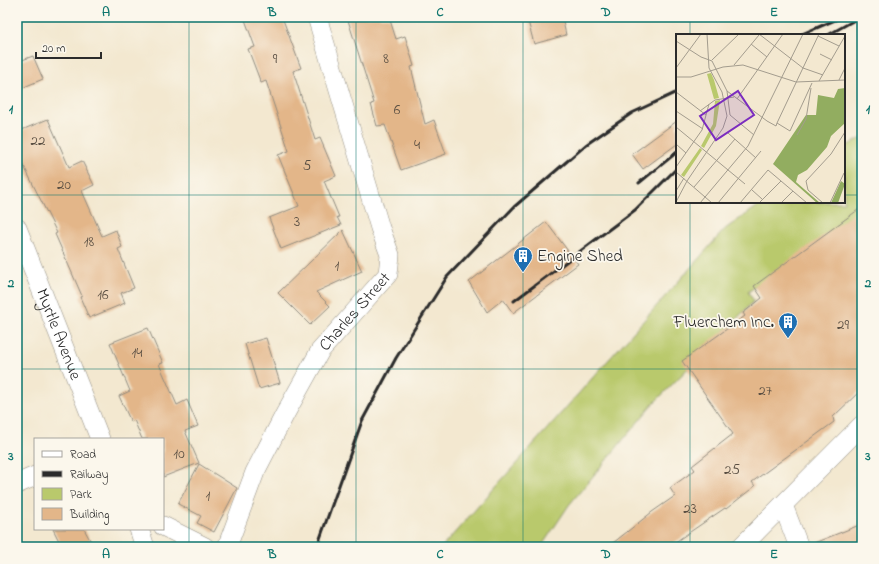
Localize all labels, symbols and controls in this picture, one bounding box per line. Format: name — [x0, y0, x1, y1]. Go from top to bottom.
text: A — [102, 3, 110, 22]
text: B — [267, 3, 277, 22]
text: C — [436, 3, 444, 22]
text: D — [600, 3, 611, 22]
text: E — [770, 3, 778, 22]
scale bar — [36, 34, 101, 60]
inset map — [676, 34, 845, 203]
text: 20 m — [42, 40, 65, 58]
house number: 9 — [273, 48, 278, 70]
house number: 8 — [383, 48, 389, 70]
house number: 6 — [394, 99, 401, 121]
text: 1 — [9, 100, 14, 119]
text: 1 — [866, 100, 871, 119]
house number: 22 — [31, 130, 46, 152]
house number: 4 — [414, 134, 420, 156]
house number: 5 — [303, 155, 312, 177]
house number: 20 — [57, 174, 71, 196]
house number: 3 — [294, 211, 300, 233]
house number: 18 — [84, 231, 95, 253]
place label: Engine Shed — [537, 244, 623, 271]
building icon: Engine Shed — [512, 245, 534, 273]
house number: 1 — [335, 255, 340, 277]
street label: Charles Street — [313, 266, 397, 357]
text: 2 — [7, 274, 15, 293]
text: 2 — [864, 274, 872, 293]
house number: 16 — [97, 284, 109, 306]
street label: Myrtle Avenue — [29, 285, 88, 384]
place label: Fluerchem Inc. — [672, 310, 775, 335]
building icon: Fluerchem Inc. — [777, 311, 799, 339]
house number: 29 — [837, 314, 849, 336]
house number: 14 — [132, 342, 142, 364]
house number: 27 — [758, 380, 772, 402]
legend — [34, 438, 164, 530]
house number: 10 — [173, 443, 185, 465]
text: Road — [70, 446, 96, 464]
text: 3 — [7, 447, 14, 466]
text: 3 — [864, 447, 871, 466]
house number: 25 — [724, 459, 740, 481]
text: Railway — [70, 466, 109, 485]
house number: 1 — [206, 485, 211, 507]
text: Park — [70, 486, 92, 504]
house number: 23 — [683, 498, 697, 520]
text: Building — [69, 506, 109, 525]
text: A — [102, 545, 110, 564]
text: B — [267, 545, 277, 564]
text: C — [436, 545, 444, 564]
text: D — [600, 545, 611, 564]
text: E — [770, 545, 778, 564]

